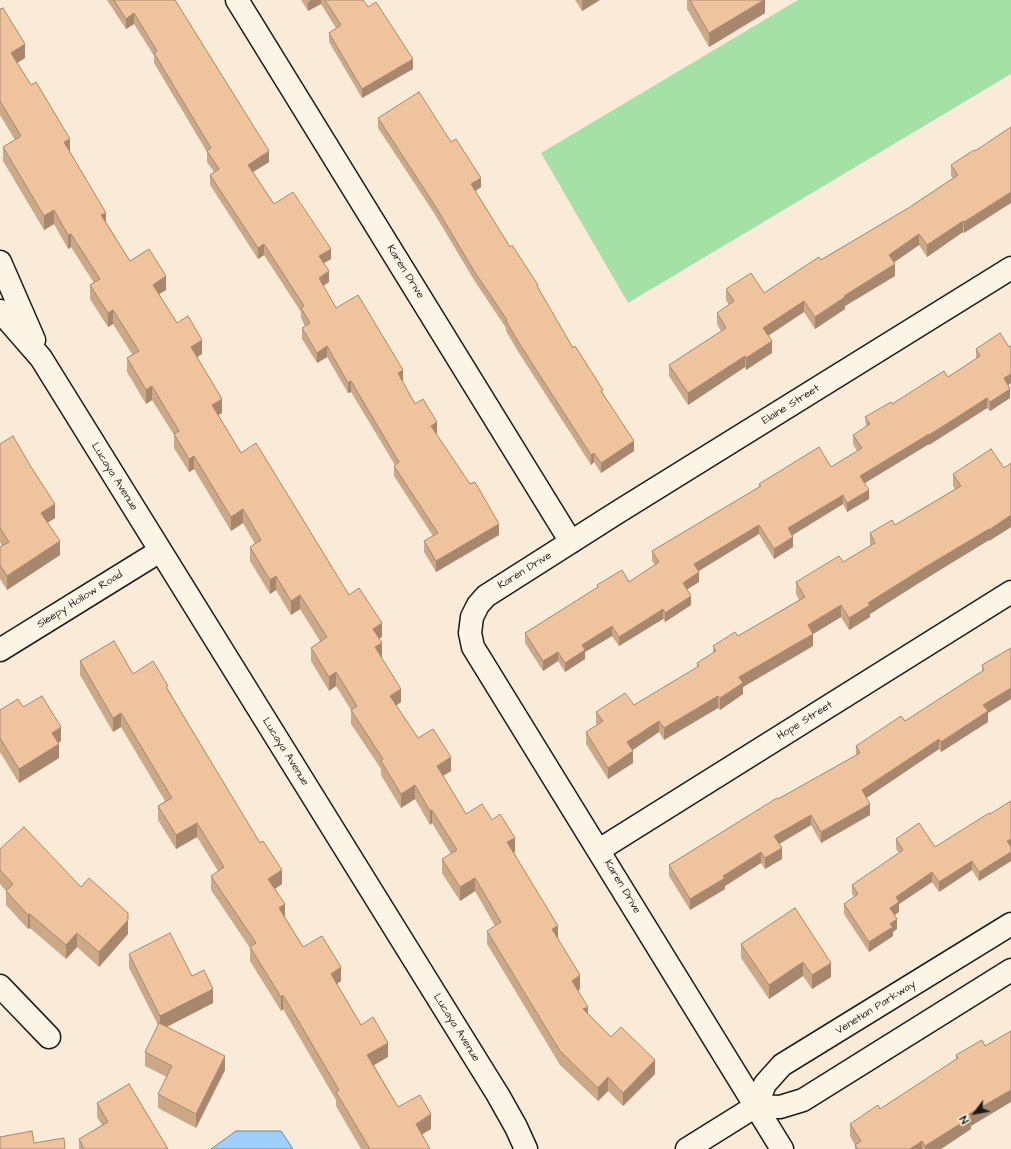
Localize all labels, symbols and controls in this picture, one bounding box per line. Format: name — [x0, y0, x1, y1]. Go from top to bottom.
street label: Karen Drive — [383, 243, 427, 301]
street label: Elaine Street — [760, 382, 822, 428]
street label: Lucaya Avenue — [88, 441, 140, 513]
street label: Karen Drive — [496, 549, 554, 593]
street label: Sleepy Hollow Road — [35, 568, 125, 632]
street label: Hope Street — [775, 699, 835, 743]
street label: Lucaya Avenue — [259, 716, 311, 788]
street label: Karen Drive — [601, 858, 643, 916]
street label: Venetian Parkway — [834, 978, 918, 1038]
street label: Lucaya Avenue — [430, 992, 482, 1064]
north arrow — [955, 1093, 995, 1133]
text: N — [956, 1113, 973, 1127]

